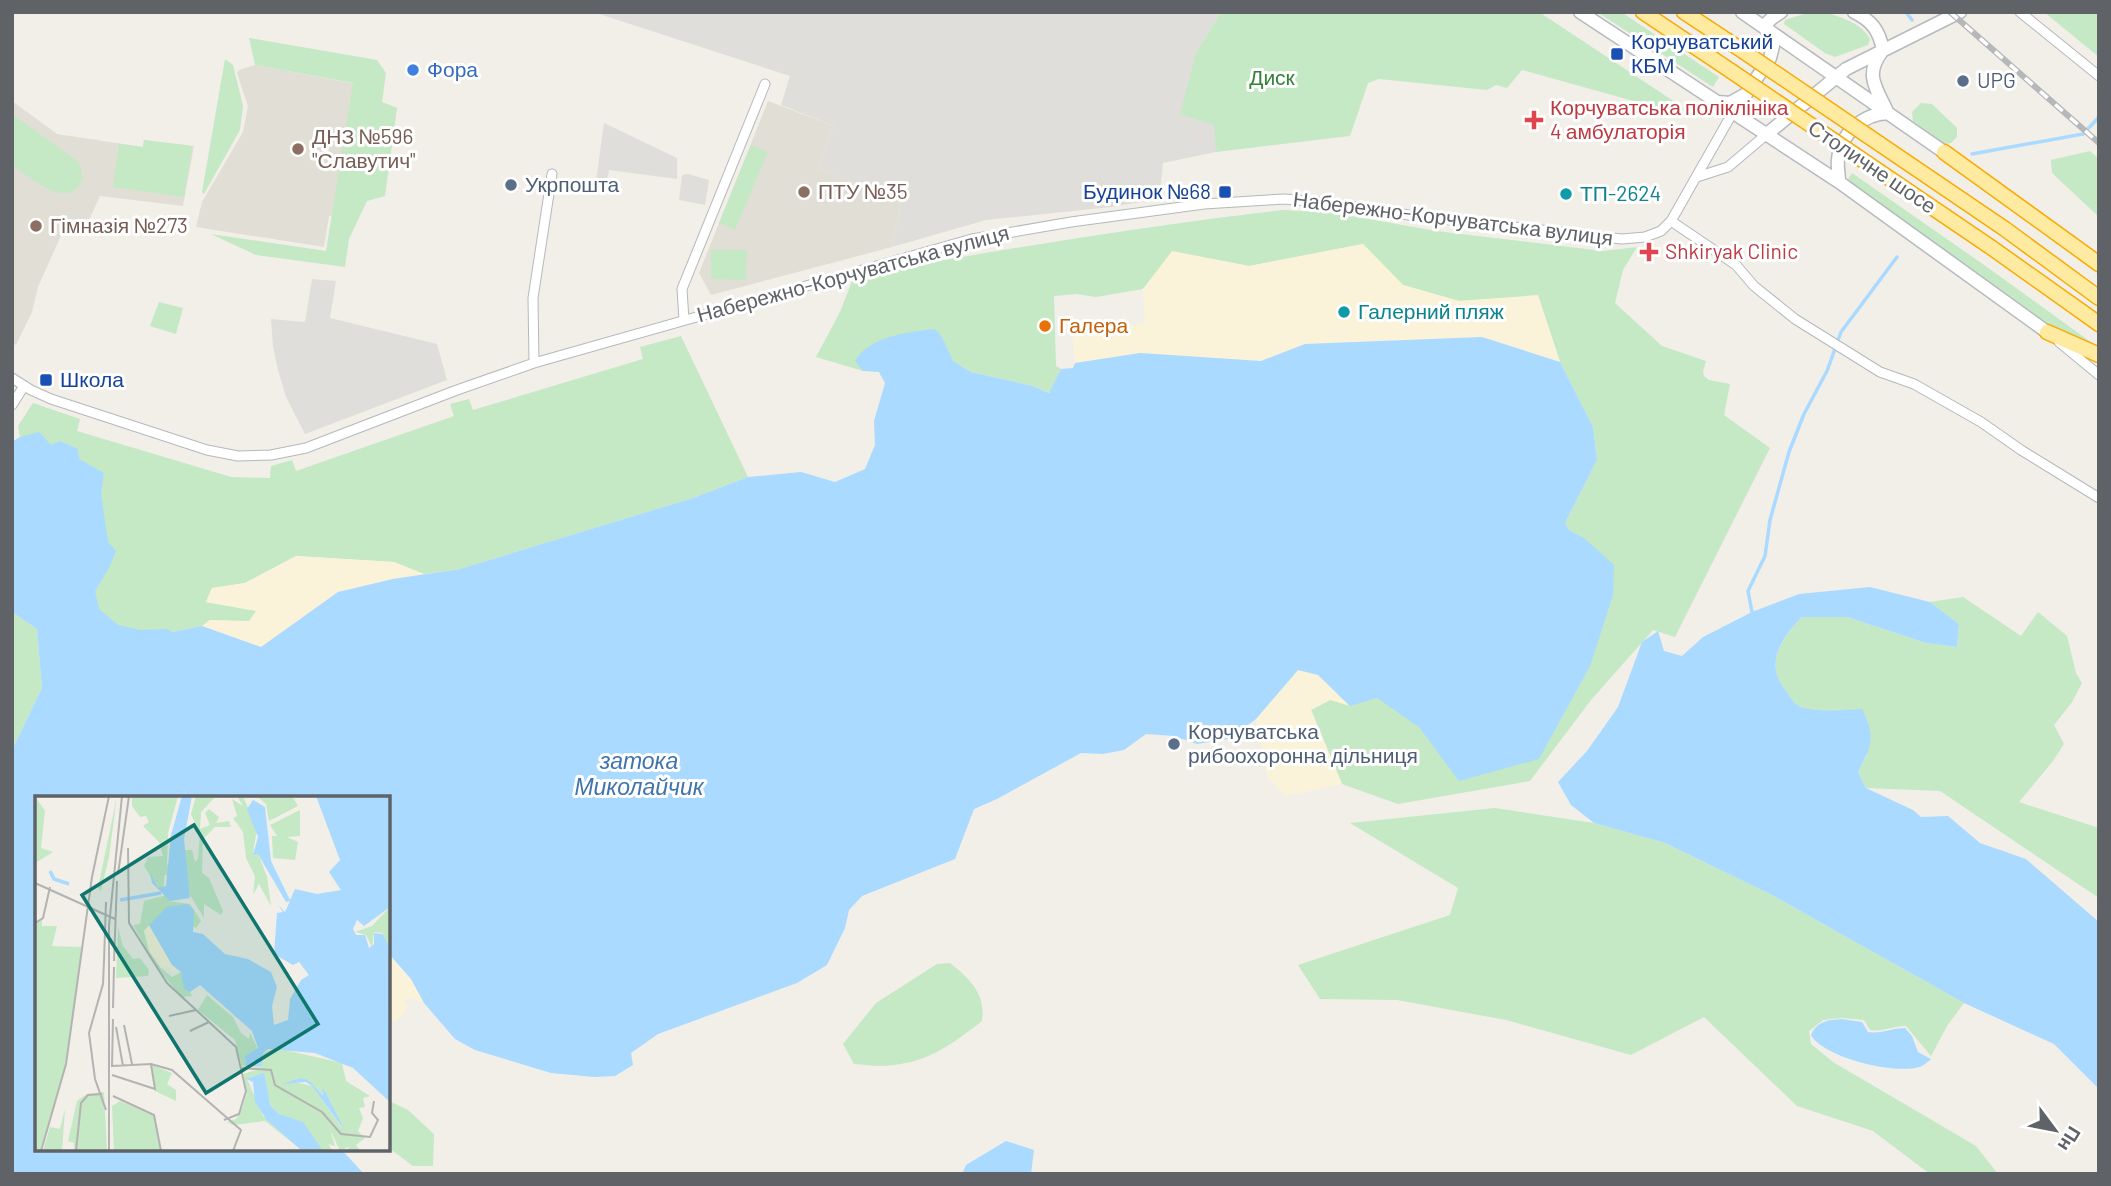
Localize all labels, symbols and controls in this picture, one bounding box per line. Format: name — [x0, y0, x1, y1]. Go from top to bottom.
place label: Корчуватський КБМ — [1631, 28, 1773, 77]
marker: Корчуватський КБМ — [1609, 46, 1625, 62]
place label: Фора — [427, 56, 478, 81]
marker: Фора — [405, 62, 421, 78]
park label: Диск — [1249, 64, 1296, 89]
place label: UPG — [1977, 67, 2016, 92]
marker: UPG — [1955, 73, 1971, 89]
place label: Корчуватська поліклініка 4 амбулаторія — [1550, 94, 1789, 143]
marker: Корчуватська поліклініка 4 амбулаторія — [1524, 110, 1544, 130]
street label: Столичне шосе — [1804, 114, 1942, 218]
place label: ДНЗ №596 "Славутич" — [312, 123, 416, 172]
marker: ДНЗ №596 "Славутич" — [290, 141, 306, 157]
place label: Укрпошта — [525, 171, 620, 196]
marker: Укрпошта — [503, 177, 519, 193]
place label: ПТУ №35 — [818, 178, 908, 203]
place label: Будинок №68 — [1083, 178, 1211, 203]
place label: ТП-2624 — [1580, 180, 1661, 205]
marker: ПТУ №35 — [796, 184, 812, 200]
marker: Будинок №68 — [1217, 184, 1233, 200]
street label: Набережно-Корчуватська вулиця — [1292, 185, 1615, 250]
marker: ТП-2624 — [1558, 186, 1574, 202]
place label: Гімназія №273 — [50, 212, 188, 237]
marker: Гімназія №273 — [28, 218, 44, 234]
street label: Набережно-Корчуватська вулиця — [694, 219, 1011, 326]
place label: Shkiryak Clinic — [1665, 238, 1798, 263]
marker: Shkiryak Clinic — [1639, 242, 1659, 262]
place label: Галерний пляж — [1358, 298, 1504, 323]
marker: Галерний пляж — [1336, 304, 1352, 320]
place label: Галера — [1059, 312, 1128, 337]
marker: Галера — [1037, 318, 1053, 334]
place label: Школа — [60, 366, 124, 391]
marker: Школа — [38, 372, 54, 388]
place label: Корчуватська рибоохоронна дільниця — [1188, 718, 1418, 767]
marker: Корчуватська рибоохоронна дільниця — [1166, 736, 1182, 752]
water label: затока Миколайчик — [574, 746, 705, 800]
inset map — [35, 796, 390, 1151]
north arrow — [2020, 1095, 2090, 1165]
text: Пн — [2053, 1123, 2086, 1156]

